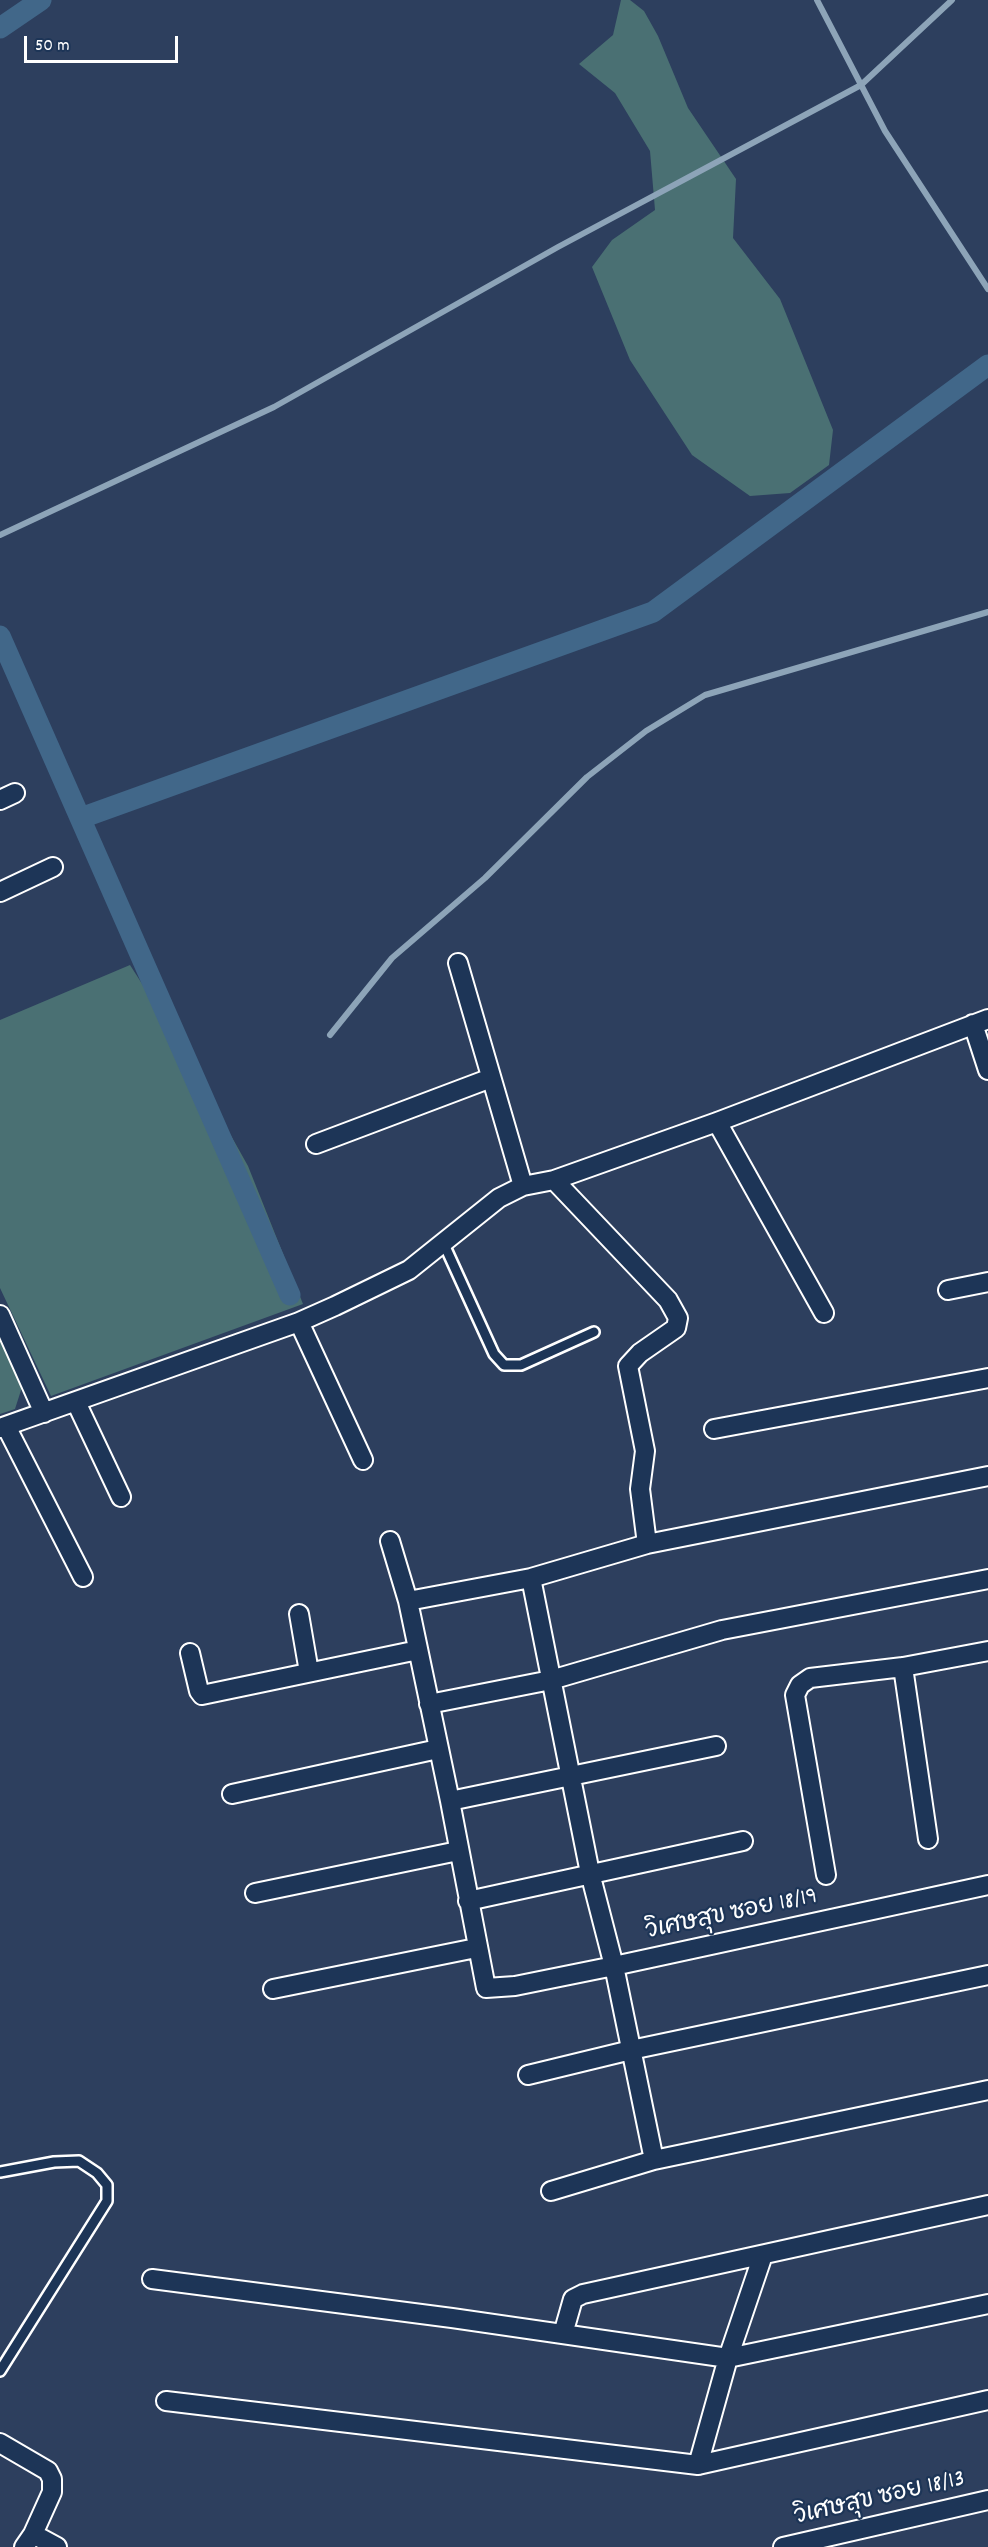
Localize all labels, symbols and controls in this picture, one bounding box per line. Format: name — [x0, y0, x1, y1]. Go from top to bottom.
scale bar — [27, 24, 182, 62]
text: 50 m — [35, 34, 70, 59]
street label: วิเศษสุข ซอย 18/19 — [644, 1884, 820, 1948]
street label: วิเศษสุข ซอย 18/13 — [792, 2466, 968, 2534]

